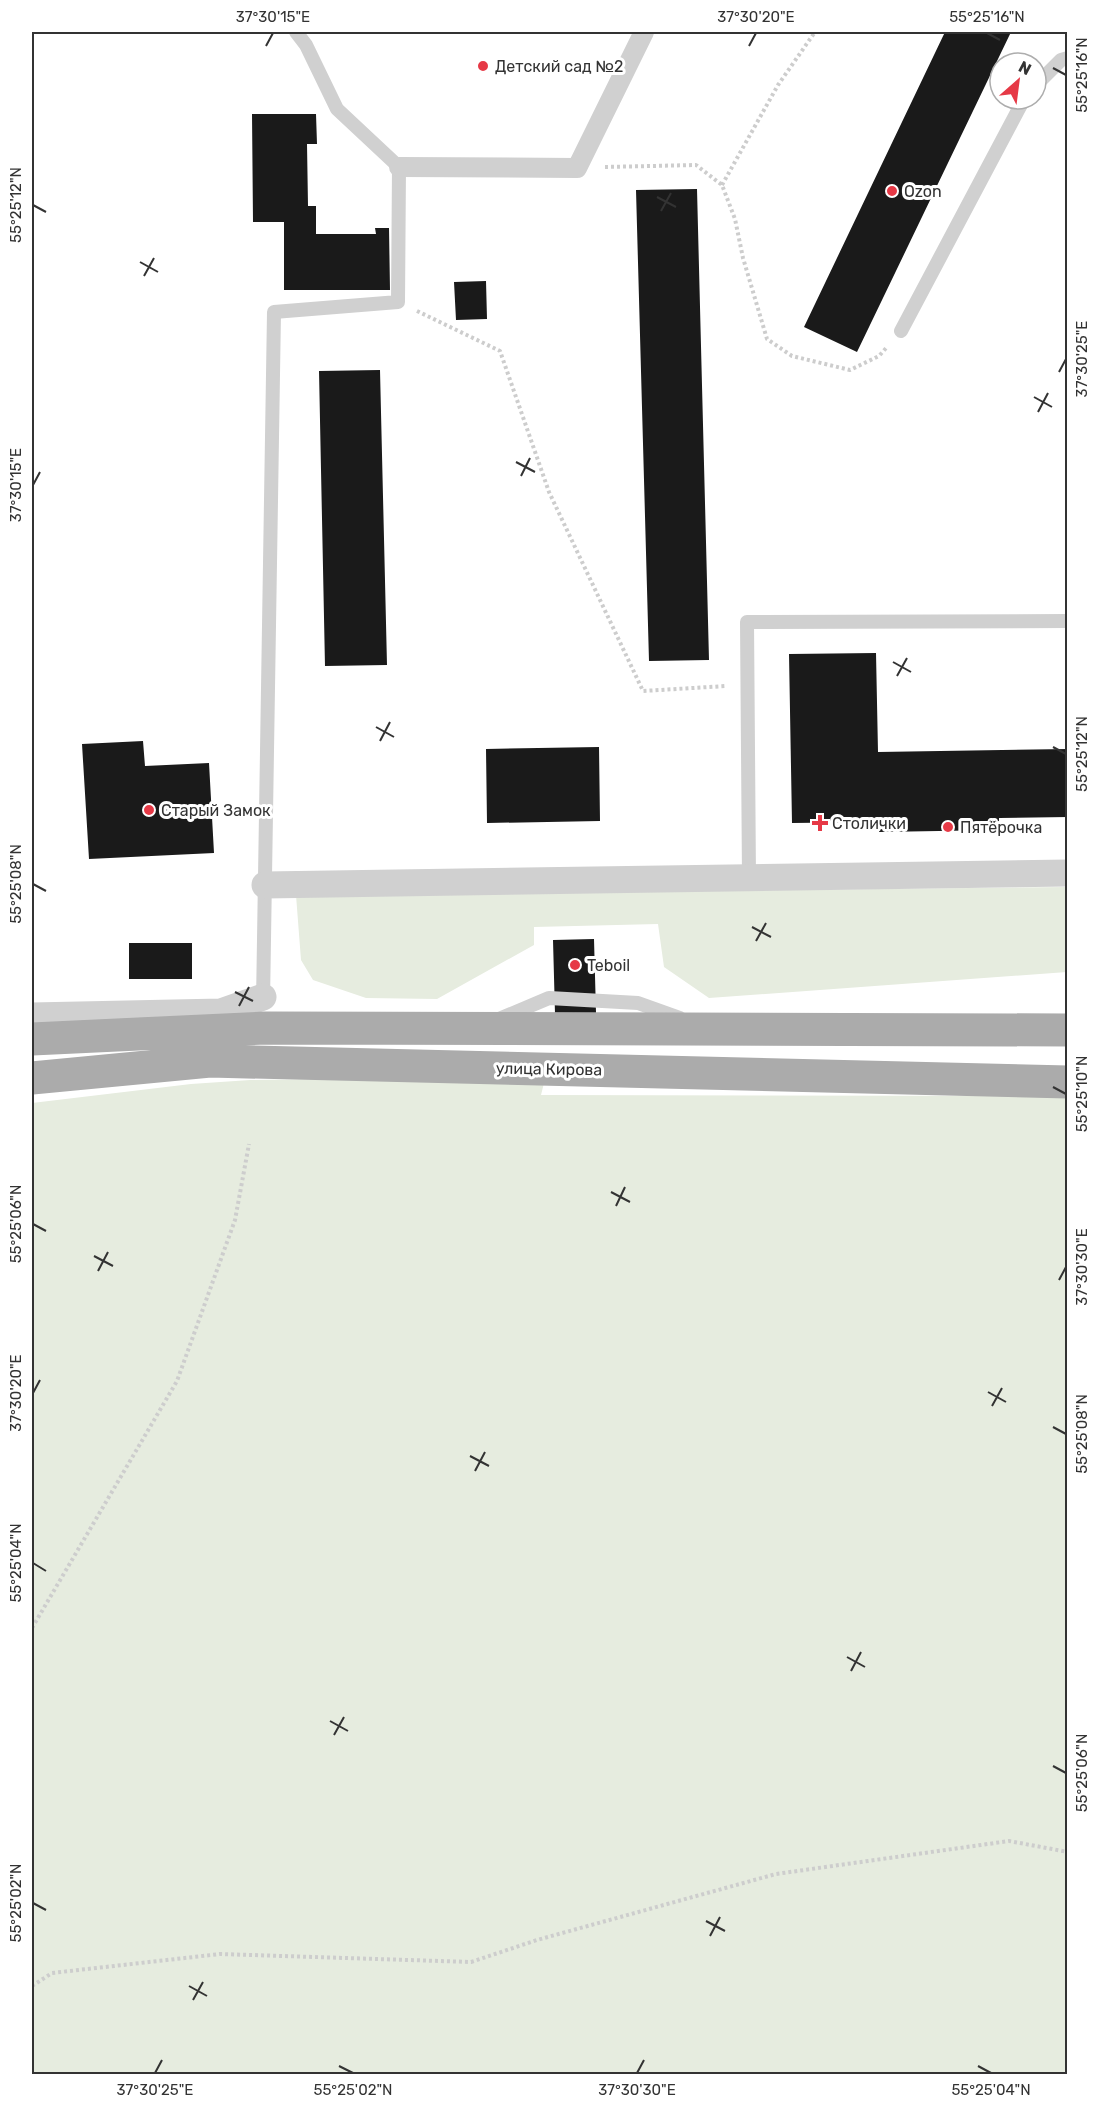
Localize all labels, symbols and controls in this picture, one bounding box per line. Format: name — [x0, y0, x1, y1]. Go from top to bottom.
text: 37°30'15"E — [236, 8, 310, 26]
text: 37°30'20"E — [717, 8, 795, 26]
text: 55°25'16"N — [949, 8, 1025, 26]
text: 55°25'16"N — [1073, 37, 1091, 113]
north arrow — [988, 51, 1048, 111]
place label: Детский сад №2 — [495, 57, 623, 76]
text: N — [1015, 57, 1034, 79]
marker: Детский сад №2 — [476, 59, 490, 73]
text: 55°25'12"N — [7, 167, 25, 243]
place label: Ozon — [904, 182, 942, 201]
marker: Ozon — [885, 184, 899, 198]
text: 37°30'25"E — [1073, 321, 1091, 397]
text: 37°30'15"E — [7, 448, 25, 522]
text: 55°25'12"N — [1073, 716, 1091, 792]
place label: Старый Замок — [161, 801, 271, 820]
marker: Старый Замок — [142, 803, 156, 817]
place label: Столички — [832, 814, 906, 833]
marker: Столички — [813, 816, 827, 830]
place label: Пятёрочка — [960, 818, 1042, 837]
marker: Пятёрочка — [941, 820, 955, 834]
text: 55°25'08"N — [7, 844, 25, 924]
place label: Teboil — [587, 956, 630, 975]
marker: Teboil — [568, 958, 582, 972]
text: 55°25'10"N — [1073, 1056, 1091, 1132]
street label: улица Кирова — [496, 1059, 602, 1079]
text: 55°25'06"N — [7, 1185, 25, 1263]
text: 37°30'30"E — [1073, 1228, 1091, 1306]
text: 37°30'20"E — [7, 1354, 25, 1432]
text: 55°25'08"N — [1073, 1394, 1091, 1474]
text: 55°25'04"N — [7, 1523, 25, 1603]
text: 55°25'06"N — [1073, 1734, 1091, 1812]
text: 55°25'02"N — [7, 1864, 25, 1943]
text: 37°30'25"E — [117, 2081, 193, 2099]
text: 55°25'02"N — [314, 2081, 393, 2099]
text: 37°30'30"E — [598, 2081, 676, 2099]
text: 55°25'04"N — [951, 2081, 1031, 2099]

